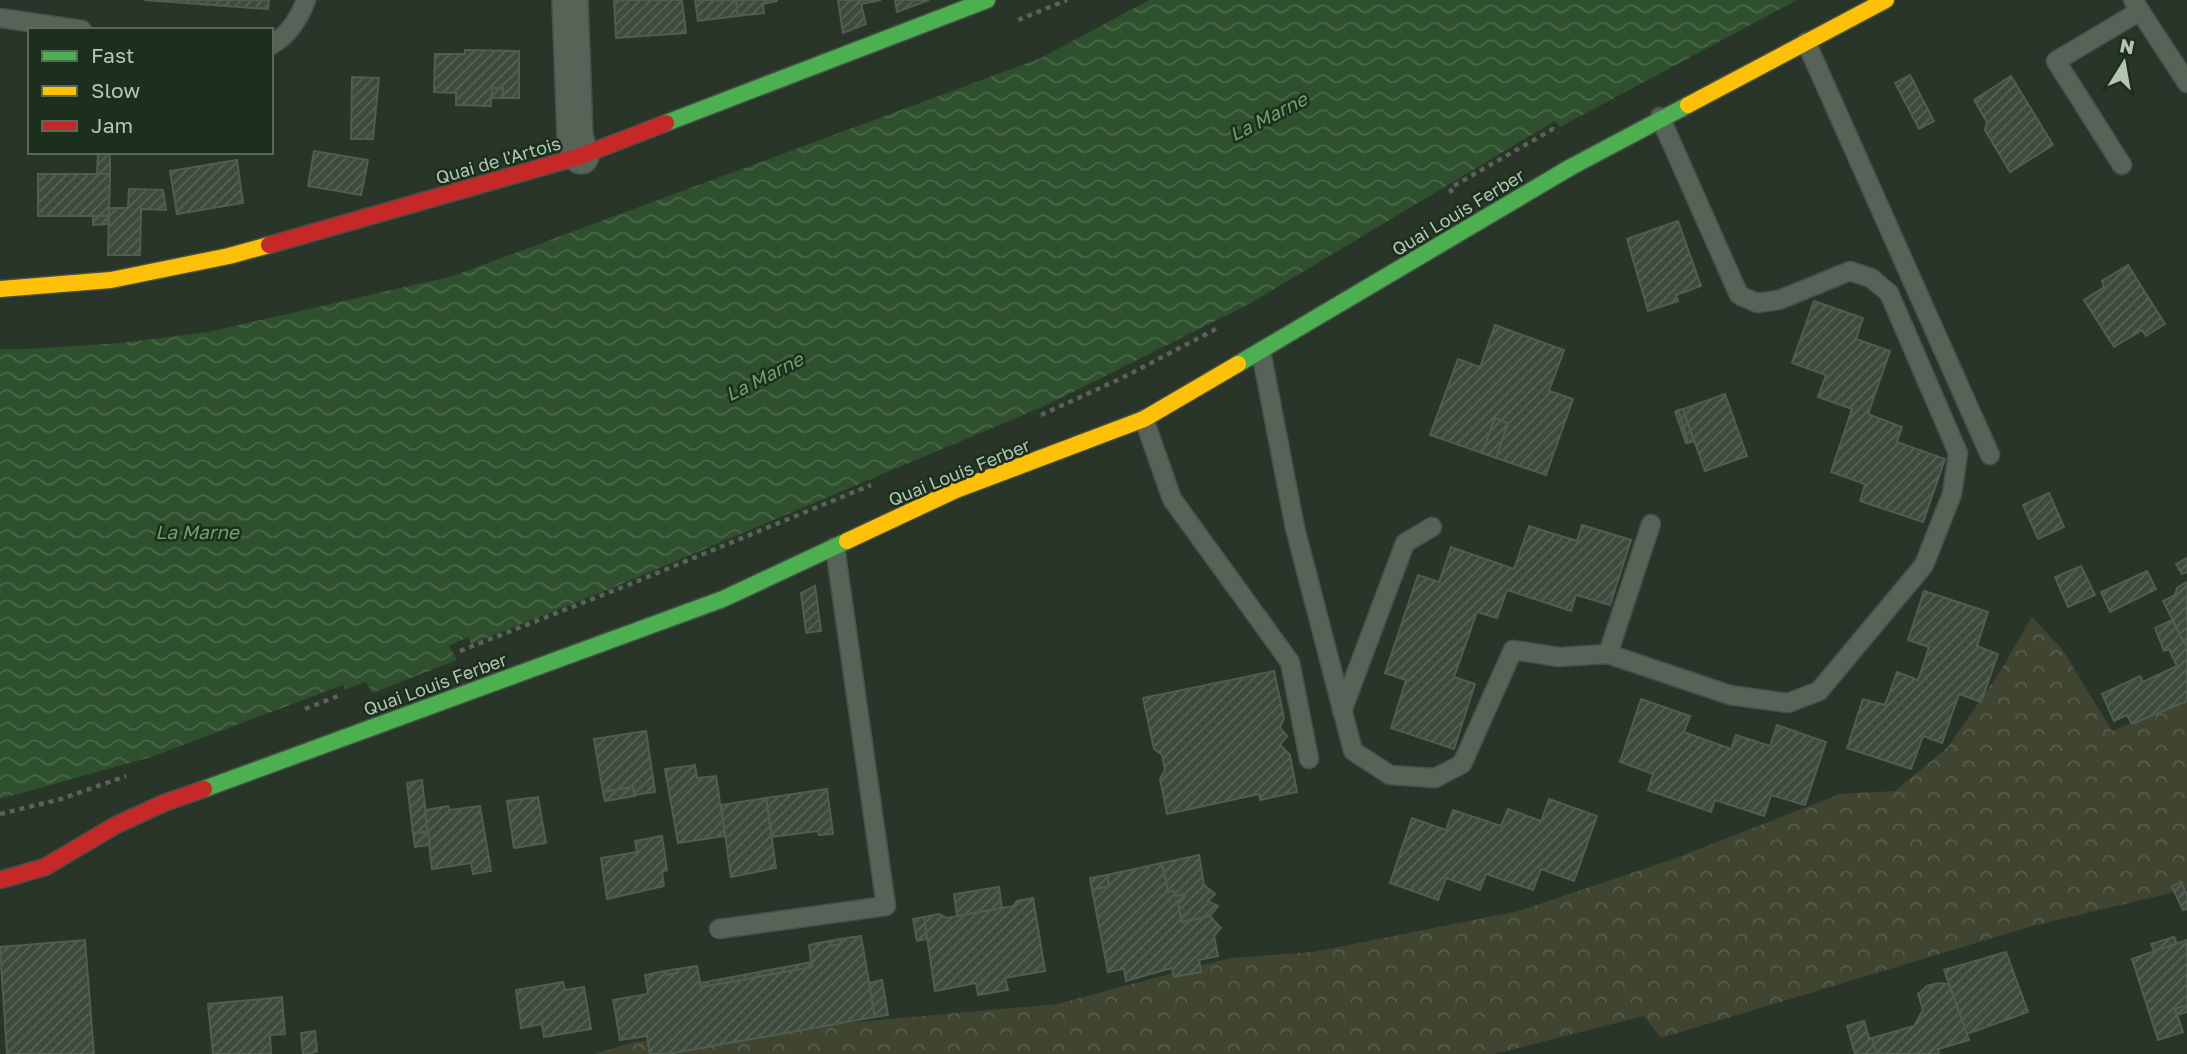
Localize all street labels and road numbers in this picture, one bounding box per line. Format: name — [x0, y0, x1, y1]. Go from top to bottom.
street label: Quai de l'Artois — [433, 132, 563, 188]
street label: Quai Louis Ferber — [1388, 164, 1528, 260]
street label: Quai Louis Ferber — [885, 434, 1033, 510]
street label: Quai Louis Ferber — [360, 648, 510, 720]

